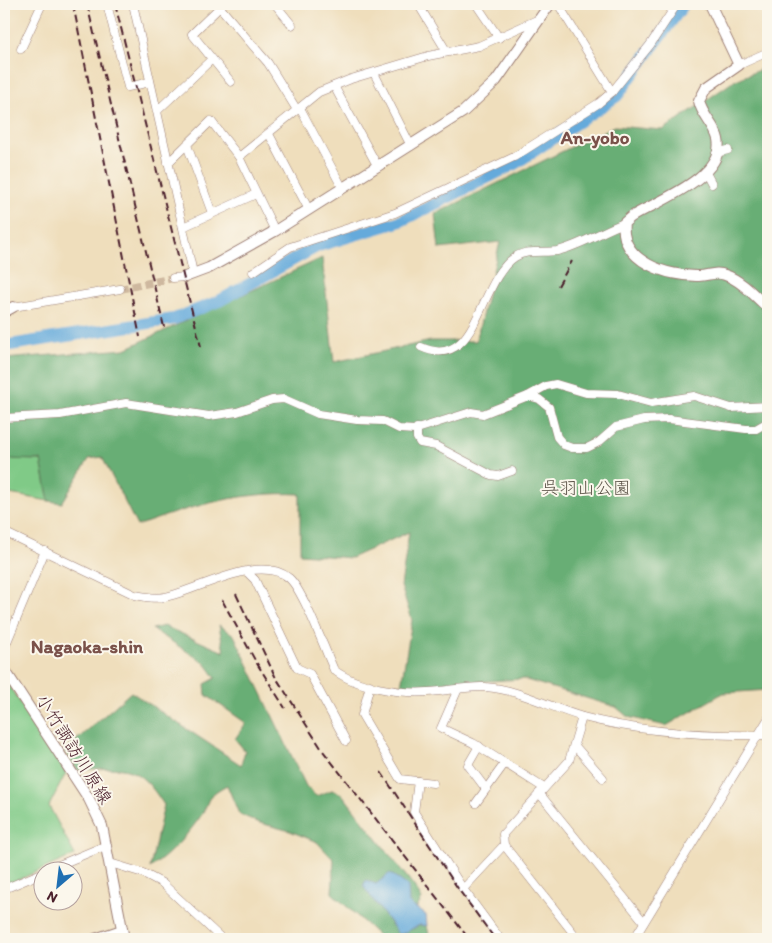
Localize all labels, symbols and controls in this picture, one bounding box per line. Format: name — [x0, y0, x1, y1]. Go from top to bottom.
district label: An-yobo — [560, 126, 630, 149]
park label: 呉羽山公園 — [541, 477, 631, 499]
district label: Nagaoka-shin — [31, 635, 144, 658]
street label: 小竹諏訪川原線 — [31, 690, 117, 808]
north arrow — [32, 860, 82, 910]
text: N — [44, 887, 60, 907]

